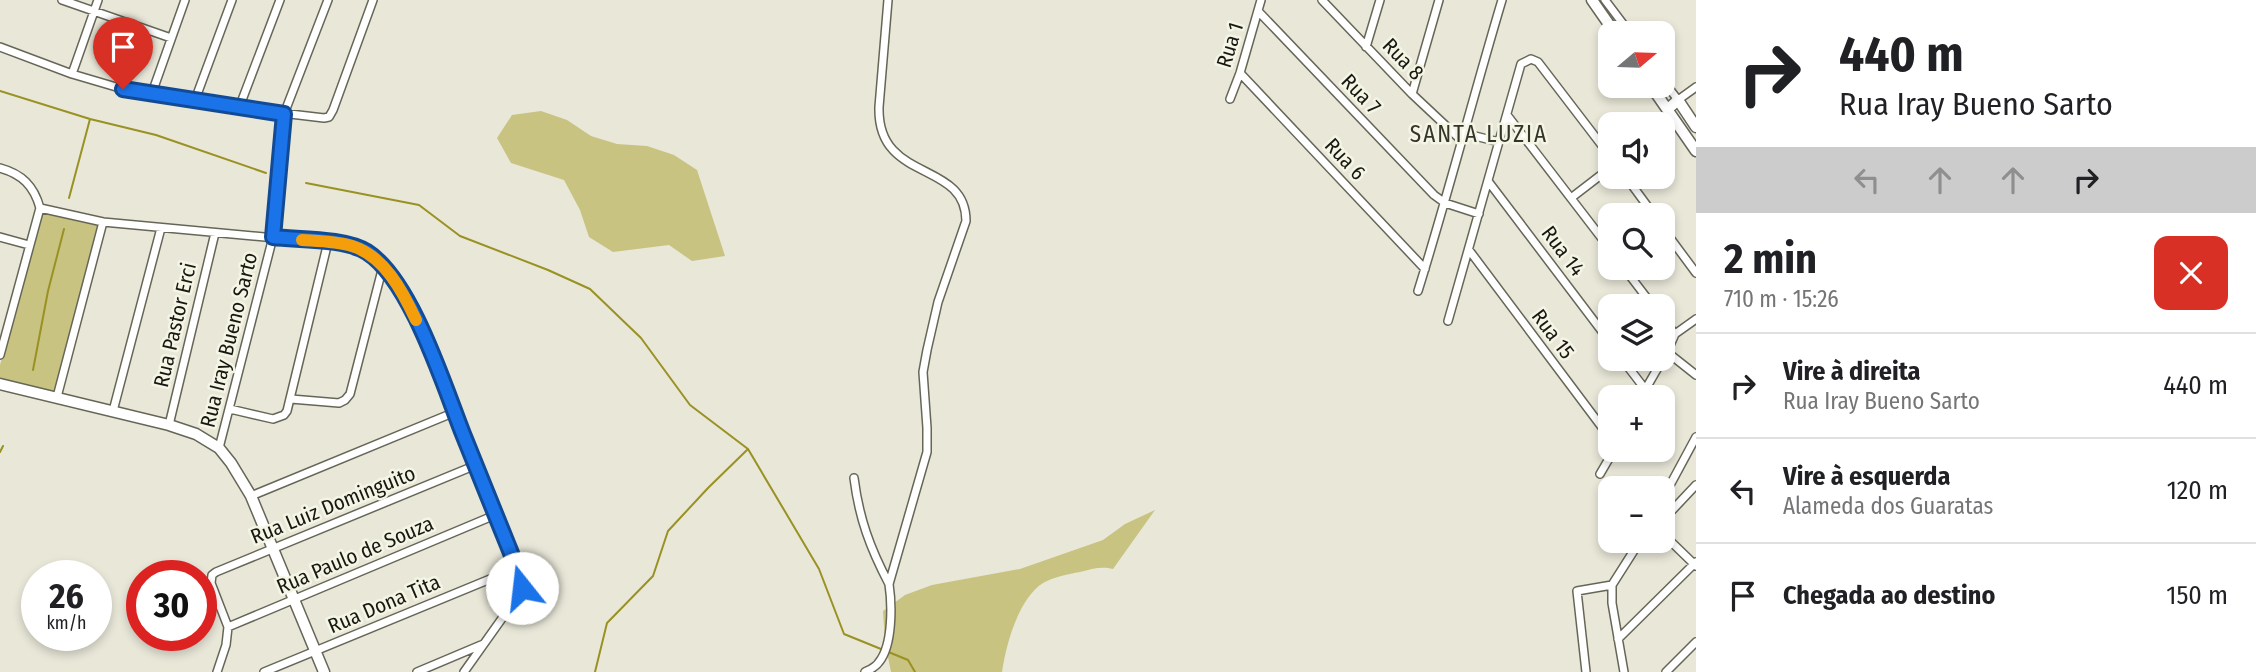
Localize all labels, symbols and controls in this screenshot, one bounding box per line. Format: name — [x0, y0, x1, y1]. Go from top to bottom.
pin — [93, 17, 153, 89]
street label: Rua 1 — [1211, 19, 1249, 71]
north arrow — [1598, 21, 1675, 98]
map controls — [1598, 21, 1675, 553]
text: 440 m — [1839, 25, 1964, 84]
icon: arrive — [104, 28, 142, 66]
icon: right — [1724, 28, 1815, 119]
street label: Rua 8 — [1377, 33, 1429, 85]
street label: Rua 7 — [1336, 68, 1386, 120]
text: Rua Iray Bueno Sarto — [1839, 85, 2113, 123]
button: sound — [1598, 112, 1675, 189]
district label: SANTA LUZIA — [1410, 120, 1548, 148]
street label: Rua 6 — [1319, 133, 1371, 185]
icon: left — [1848, 161, 1886, 199]
icon: ahead — [1921, 161, 1959, 199]
icon: ahead — [1994, 161, 2032, 199]
icon: right — [2067, 161, 2105, 199]
button: search — [1598, 203, 1675, 280]
street label: Rua 14 — [1536, 221, 1590, 281]
text: 2 min — [1724, 234, 1817, 284]
button: close — [2154, 236, 2228, 310]
street label: Rua Iray Bueno Sarto — [195, 250, 263, 430]
street label: Rua Pastor Erci — [148, 260, 202, 390]
text: 710 m · 15:26 — [1724, 285, 1839, 313]
button: layers — [1598, 294, 1675, 371]
street label: Rua 15 — [1526, 304, 1580, 364]
text: Vire à direita — [1783, 356, 1921, 387]
icon: right — [1724, 367, 1762, 405]
text: 440 m — [2163, 370, 2228, 401]
button: + — [1598, 385, 1675, 462]
text: Rua Iray Bueno Sarto — [1783, 387, 1980, 415]
street label: Rua Luiz Dominguito — [247, 460, 419, 550]
text: Vire à esquerda — [1783, 461, 1950, 492]
icon: left — [1724, 472, 1762, 510]
text: 120 m — [2167, 475, 2228, 506]
button: − — [1598, 476, 1675, 553]
text: Alameda dos Guaratas — [1783, 492, 1993, 520]
street label: Rua Paulo de Souza — [273, 510, 437, 600]
position arrow — [485, 551, 559, 625]
speed limit sign: 30 — [126, 560, 217, 651]
street label: Rua Dona Tita — [324, 569, 444, 639]
text: 26 — [49, 575, 84, 617]
icon: arrive — [1724, 577, 1762, 615]
text: Chegada ao destino — [1783, 580, 1995, 611]
text: 150 m — [2166, 580, 2228, 611]
text: km/h — [46, 612, 87, 634]

